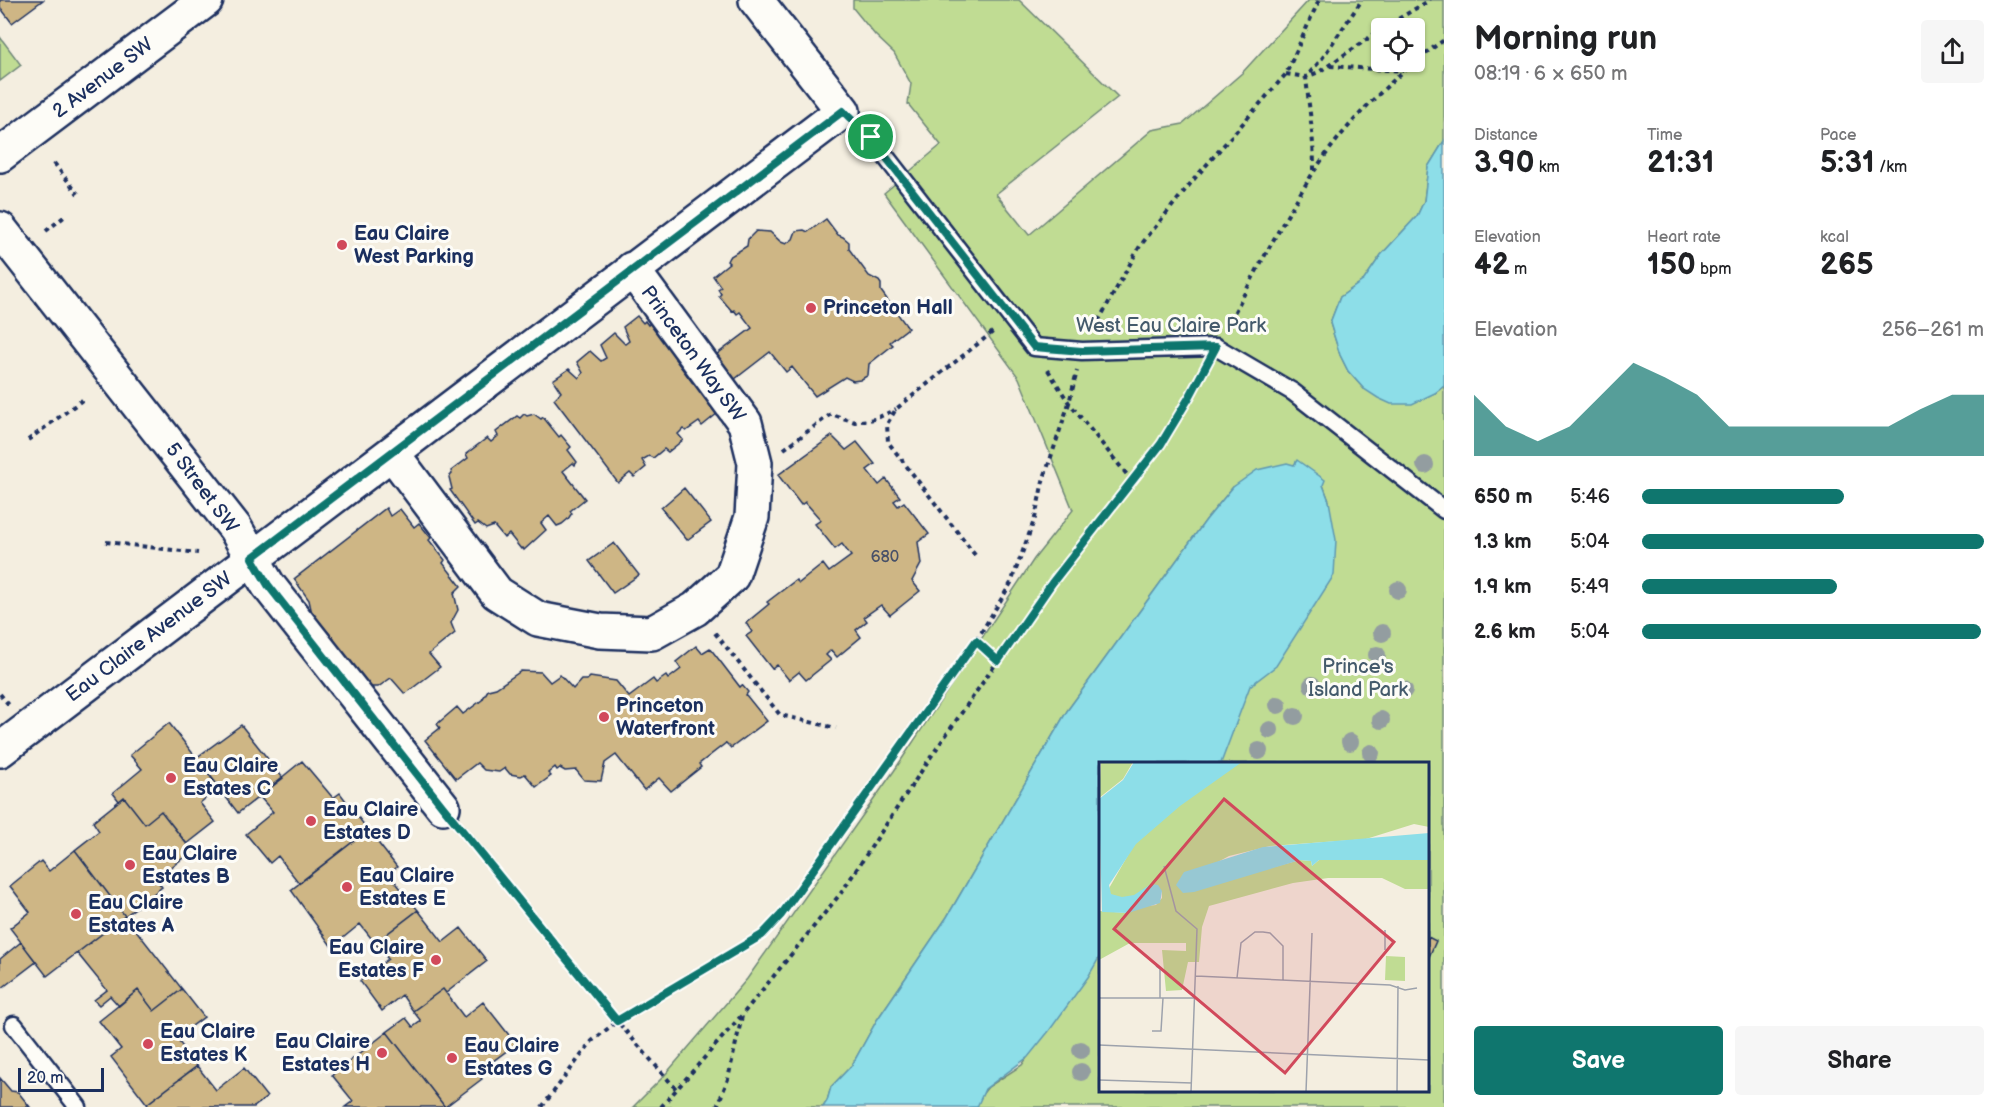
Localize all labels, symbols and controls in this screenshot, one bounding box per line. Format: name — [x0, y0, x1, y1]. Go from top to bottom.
map controls — [1371, 18, 1425, 72]
button: locate — [1371, 18, 1425, 72]
text: Morning run — [1474, 19, 1657, 59]
button: share — [1921, 20, 1984, 83]
street label: 2 Avenue SW — [48, 32, 158, 124]
text: 08:19 · 6 × 650 m — [1474, 62, 1627, 86]
pin — [845, 111, 896, 162]
icon: arrive — [854, 120, 887, 153]
text: Distance — [1474, 126, 1538, 145]
text: Time — [1647, 126, 1682, 145]
text: Pace — [1820, 126, 1856, 145]
text: 3.90 — [1474, 145, 1534, 181]
text: 21:31 — [1647, 145, 1714, 181]
text: 5:31 — [1820, 145, 1875, 181]
text: km — [1534, 158, 1560, 177]
text: /km — [1875, 158, 1907, 177]
place label: Eau Claire West Parking — [354, 222, 474, 269]
text: Elevation — [1474, 228, 1541, 247]
text: Heart rate — [1647, 228, 1721, 247]
text: kcal — [1820, 228, 1849, 247]
marker: Eau Claire West Parking — [335, 238, 349, 252]
text: 42 — [1474, 247, 1510, 283]
text: 150 — [1647, 247, 1696, 283]
text: 265 — [1820, 247, 1873, 283]
text: m — [1510, 260, 1527, 279]
text: bpm — [1696, 260, 1731, 279]
street label: Princeton Way SW — [636, 281, 750, 427]
place label: Princeton Hall — [823, 296, 953, 320]
marker: Princeton Hall — [804, 301, 818, 315]
park label: West Eau Claire Park — [1076, 314, 1266, 338]
text: Elevation — [1474, 318, 1557, 342]
text: 256–261 m — [1882, 318, 1984, 342]
street label: 5 Street SW — [160, 438, 244, 538]
text: 650 m — [1474, 485, 1533, 509]
text: 5:46 — [1570, 485, 1610, 509]
text: 1.3 km — [1474, 530, 1531, 554]
text: 5:04 — [1570, 530, 1609, 554]
house number: 680 — [871, 548, 899, 567]
street label: Eau Claire Avenue SW — [61, 567, 237, 707]
text: 1.9 km — [1474, 575, 1531, 599]
text: 5:49 — [1570, 575, 1609, 599]
text: 2.6 km — [1474, 620, 1535, 644]
text: 5:04 — [1570, 620, 1609, 644]
park label: Prince's Island Park — [1308, 655, 1408, 702]
place label: Princeton Waterfront — [616, 694, 715, 741]
marker: Princeton Waterfront — [597, 710, 611, 724]
place label: Eau Claire Estates C — [183, 754, 278, 801]
inset map — [1099, 762, 1429, 1092]
marker: Eau Claire Estates C — [164, 771, 178, 785]
place label: Eau Claire Estates D — [323, 798, 418, 845]
marker: Eau Claire Estates D — [304, 814, 318, 828]
place label: Eau Claire Estates B — [142, 842, 237, 889]
marker: Eau Claire Estates B — [123, 858, 137, 872]
place label: Eau Claire Estates E — [359, 864, 454, 911]
marker: Eau Claire Estates E — [340, 880, 354, 894]
place label: Eau Claire Estates A — [88, 891, 183, 938]
marker: Eau Claire Estates A — [69, 907, 83, 921]
place label: Eau Claire Estates F — [329, 936, 424, 983]
marker: Eau Claire Estates F — [429, 953, 443, 967]
place label: Eau Claire Estates K — [160, 1020, 255, 1067]
button: Save — [1474, 1026, 1723, 1095]
button: Share — [1735, 1026, 1984, 1095]
place label: Eau Claire Estates H — [275, 1030, 370, 1077]
place label: Eau Claire Estates G — [464, 1034, 559, 1081]
marker: Eau Claire Estates K — [141, 1037, 155, 1051]
marker: Eau Claire Estates H — [375, 1046, 389, 1060]
marker: Eau Claire Estates G — [445, 1051, 459, 1065]
scale bar — [18, 1065, 104, 1092]
text: 20 m — [27, 1069, 63, 1088]

